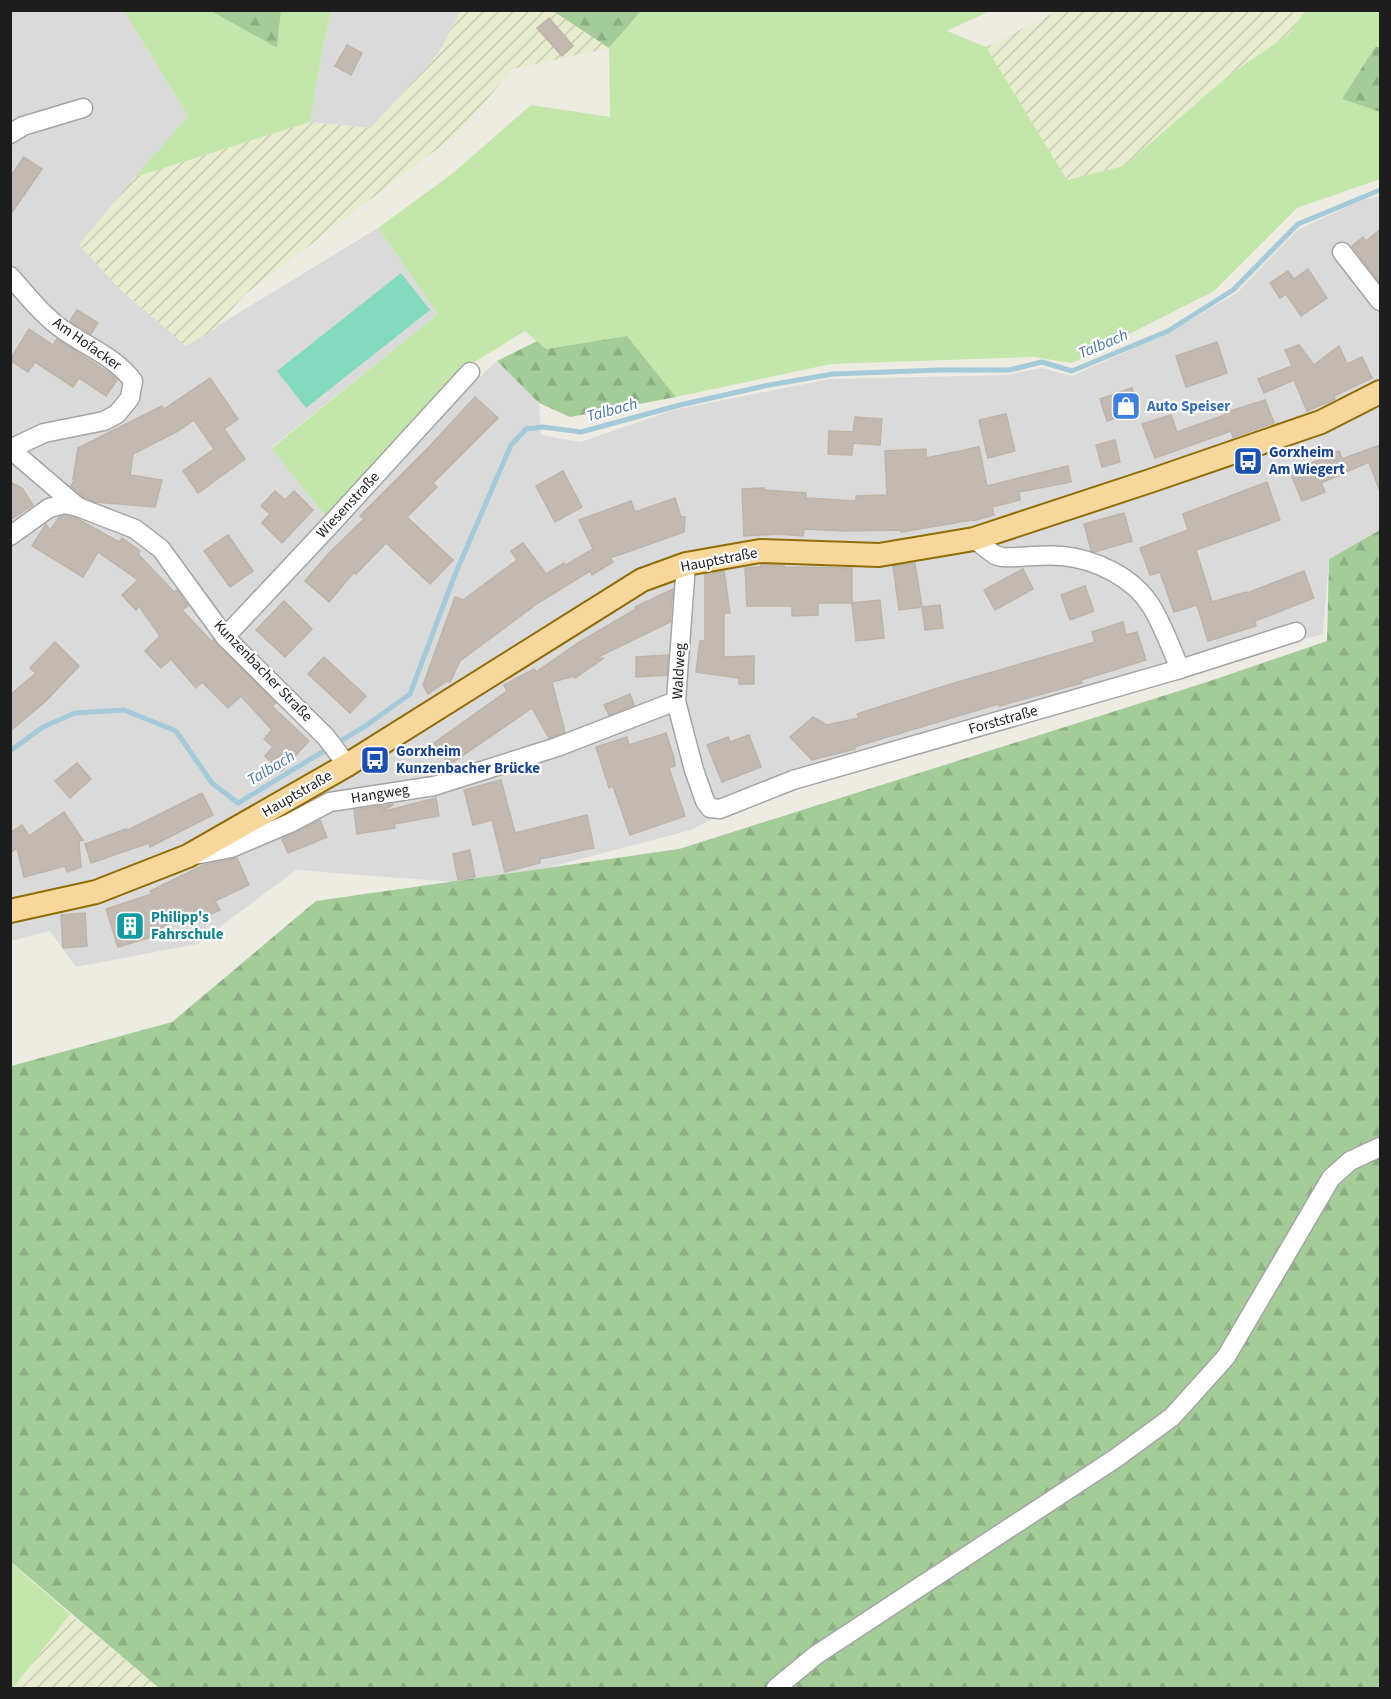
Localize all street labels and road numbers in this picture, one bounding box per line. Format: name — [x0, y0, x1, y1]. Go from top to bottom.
street label: Am Hofacker — [48, 313, 126, 376]
street label: Wiesenstraße — [312, 467, 384, 543]
street label: Hauptstraße — [679, 542, 759, 578]
street label: Kunzenbacher Straße — [209, 615, 317, 727]
street label: Waldweg — [667, 642, 691, 700]
street label: Forststraße — [966, 700, 1040, 740]
street label: Hauptstraße — [258, 765, 336, 823]
street label: Hangweg — [349, 779, 411, 809]

